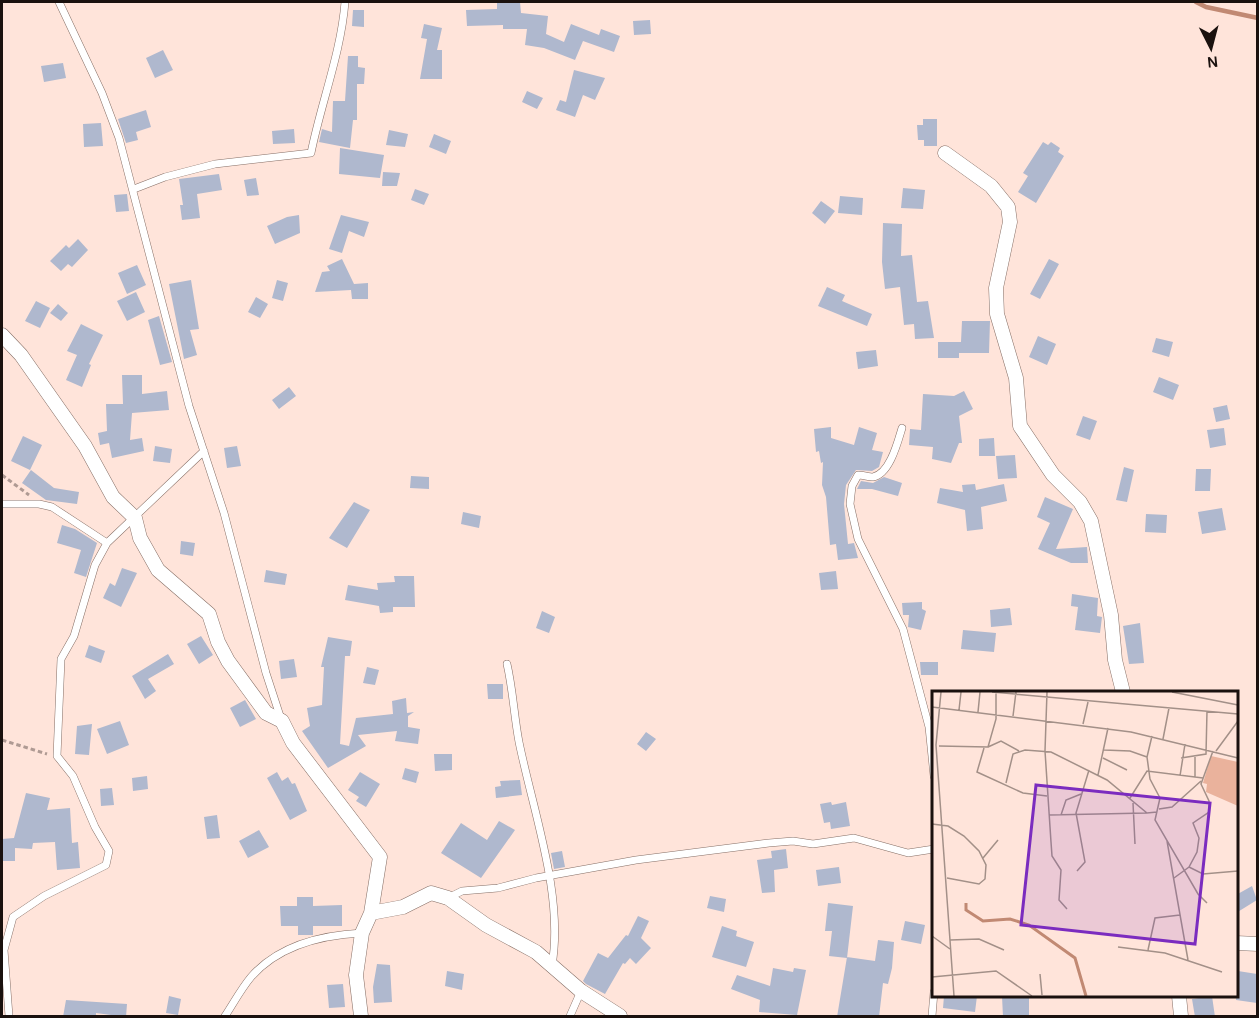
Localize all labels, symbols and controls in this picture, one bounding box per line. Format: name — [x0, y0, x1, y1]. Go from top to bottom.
north arrow — [1181, 18, 1241, 78]
text: N — [1206, 52, 1219, 72]
inset map — [932, 691, 1238, 997]

